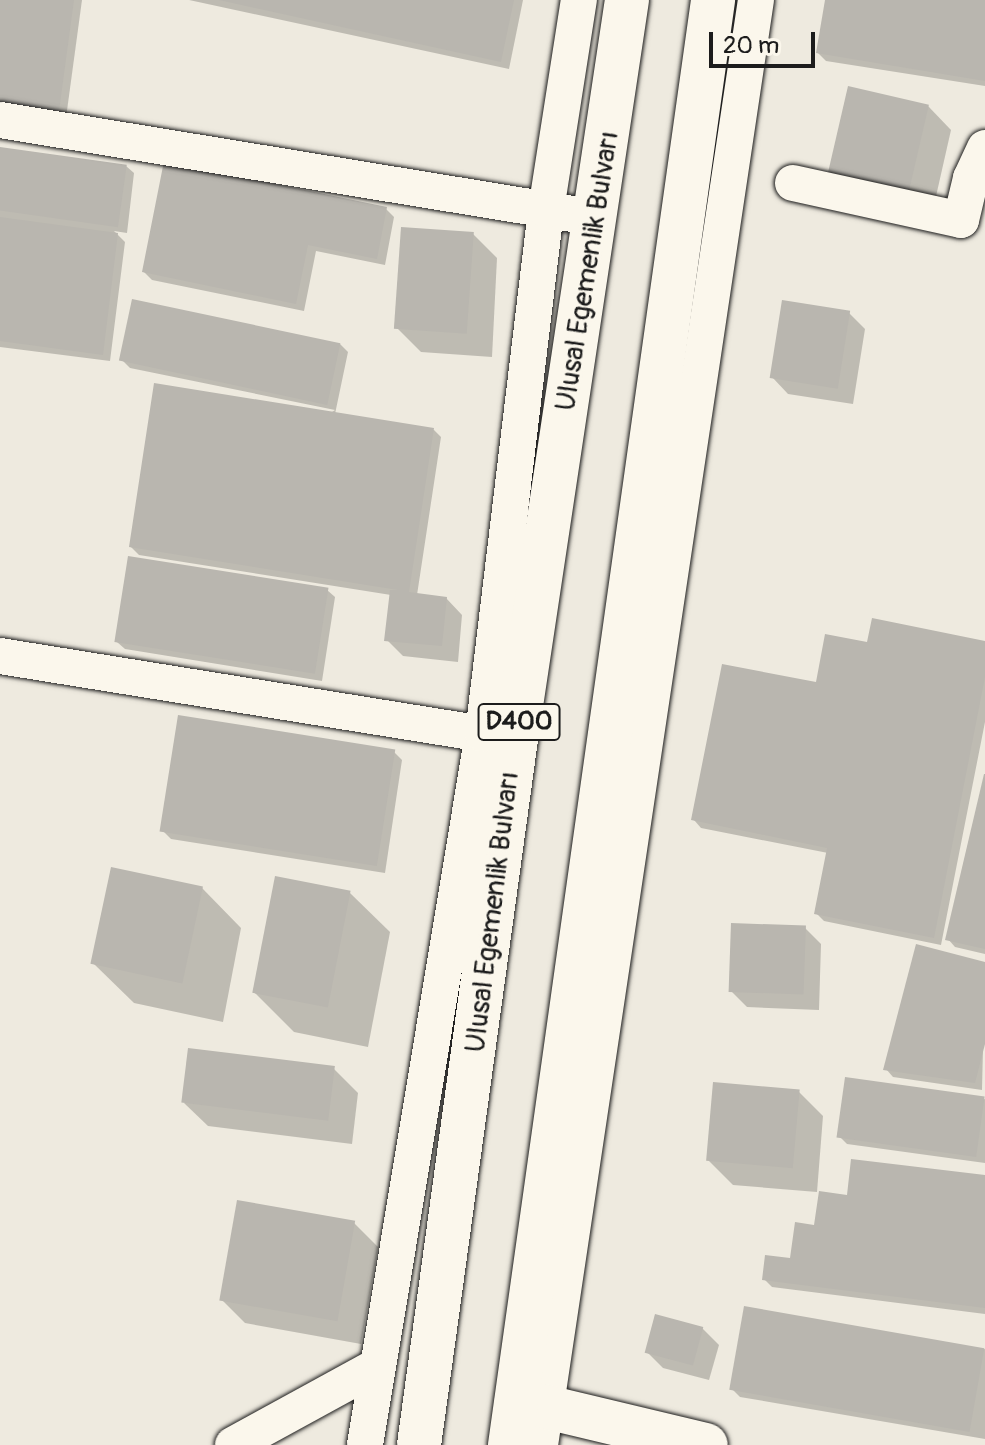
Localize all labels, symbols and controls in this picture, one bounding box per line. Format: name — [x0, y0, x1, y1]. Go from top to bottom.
scale bar — [713, 16, 819, 66]
text: 20 m — [723, 31, 779, 60]
street label: Ulusal Egemenlik Bulvarı — [549, 129, 627, 413]
road number: D400 — [477, 700, 561, 744]
street label: Ulusal Egemenlik Bulvarı — [459, 770, 527, 1054]

